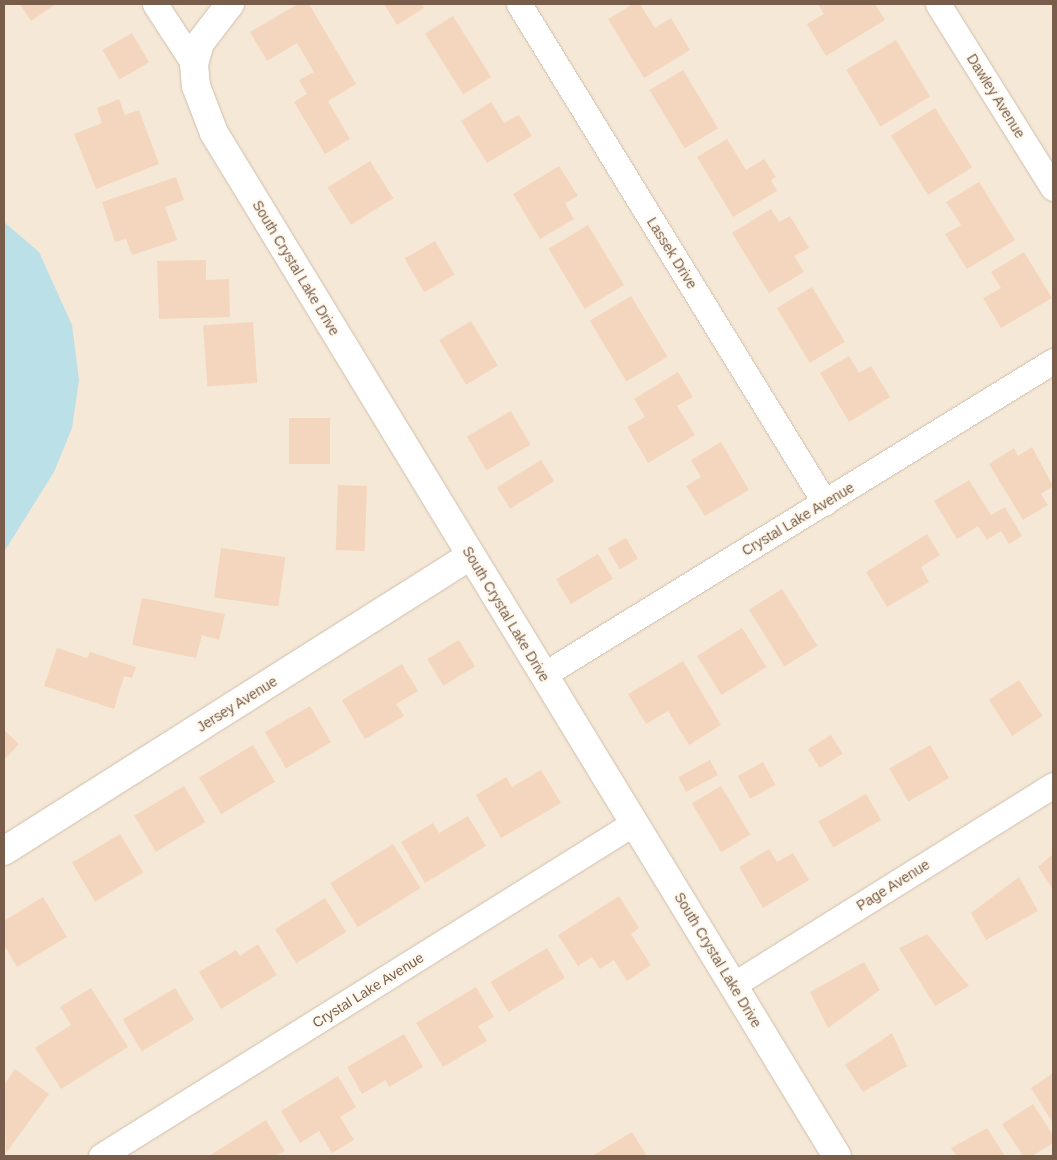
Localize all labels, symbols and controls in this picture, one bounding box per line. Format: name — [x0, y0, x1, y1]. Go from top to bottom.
street label: Dawley Avenue — [963, 50, 1029, 142]
street label: South Crystal Lake Drive — [249, 197, 343, 339]
street label: Lassek Drive — [643, 214, 701, 292]
street label: Crystal Lake Avenue — [738, 479, 858, 559]
street label: South Crystal Lake Drive — [459, 543, 553, 685]
street label: Jersey Avenue — [193, 672, 281, 736]
street label: Page Avenue — [853, 856, 933, 914]
street label: South Crystal Lake Drive — [671, 889, 765, 1031]
street label: Crystal Lake Avenue — [309, 949, 427, 1031]

